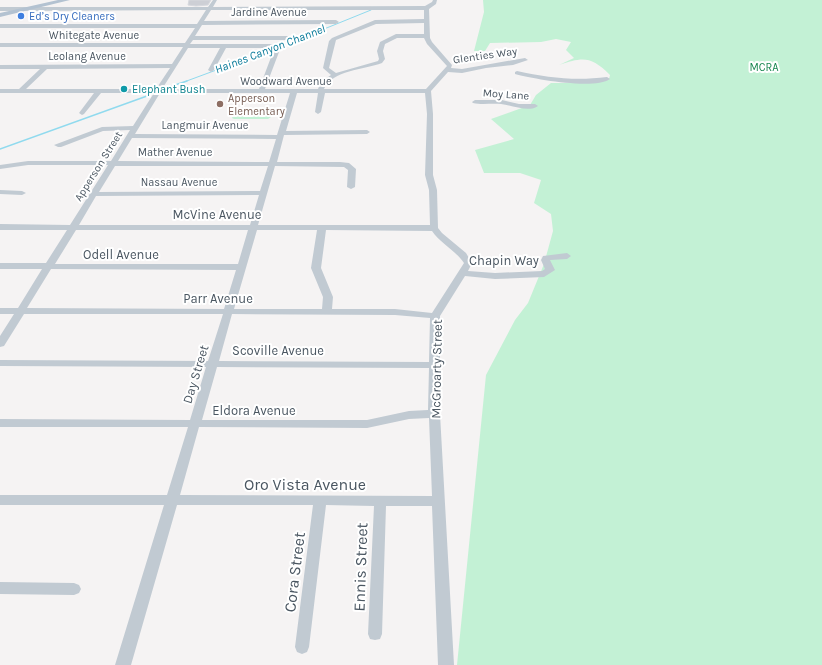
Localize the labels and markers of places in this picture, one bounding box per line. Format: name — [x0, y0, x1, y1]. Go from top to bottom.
place label: Ed’s Dry Cleaners — [29, 10, 115, 23]
marker: Ed’s Dry Cleaners — [16, 11, 26, 21]
place label: Elephant Bush — [132, 83, 205, 96]
marker: Elephant Bush — [119, 84, 129, 94]
place label: Apperson Elementary — [228, 92, 285, 118]
marker: Apperson Elementary — [215, 99, 225, 109]

